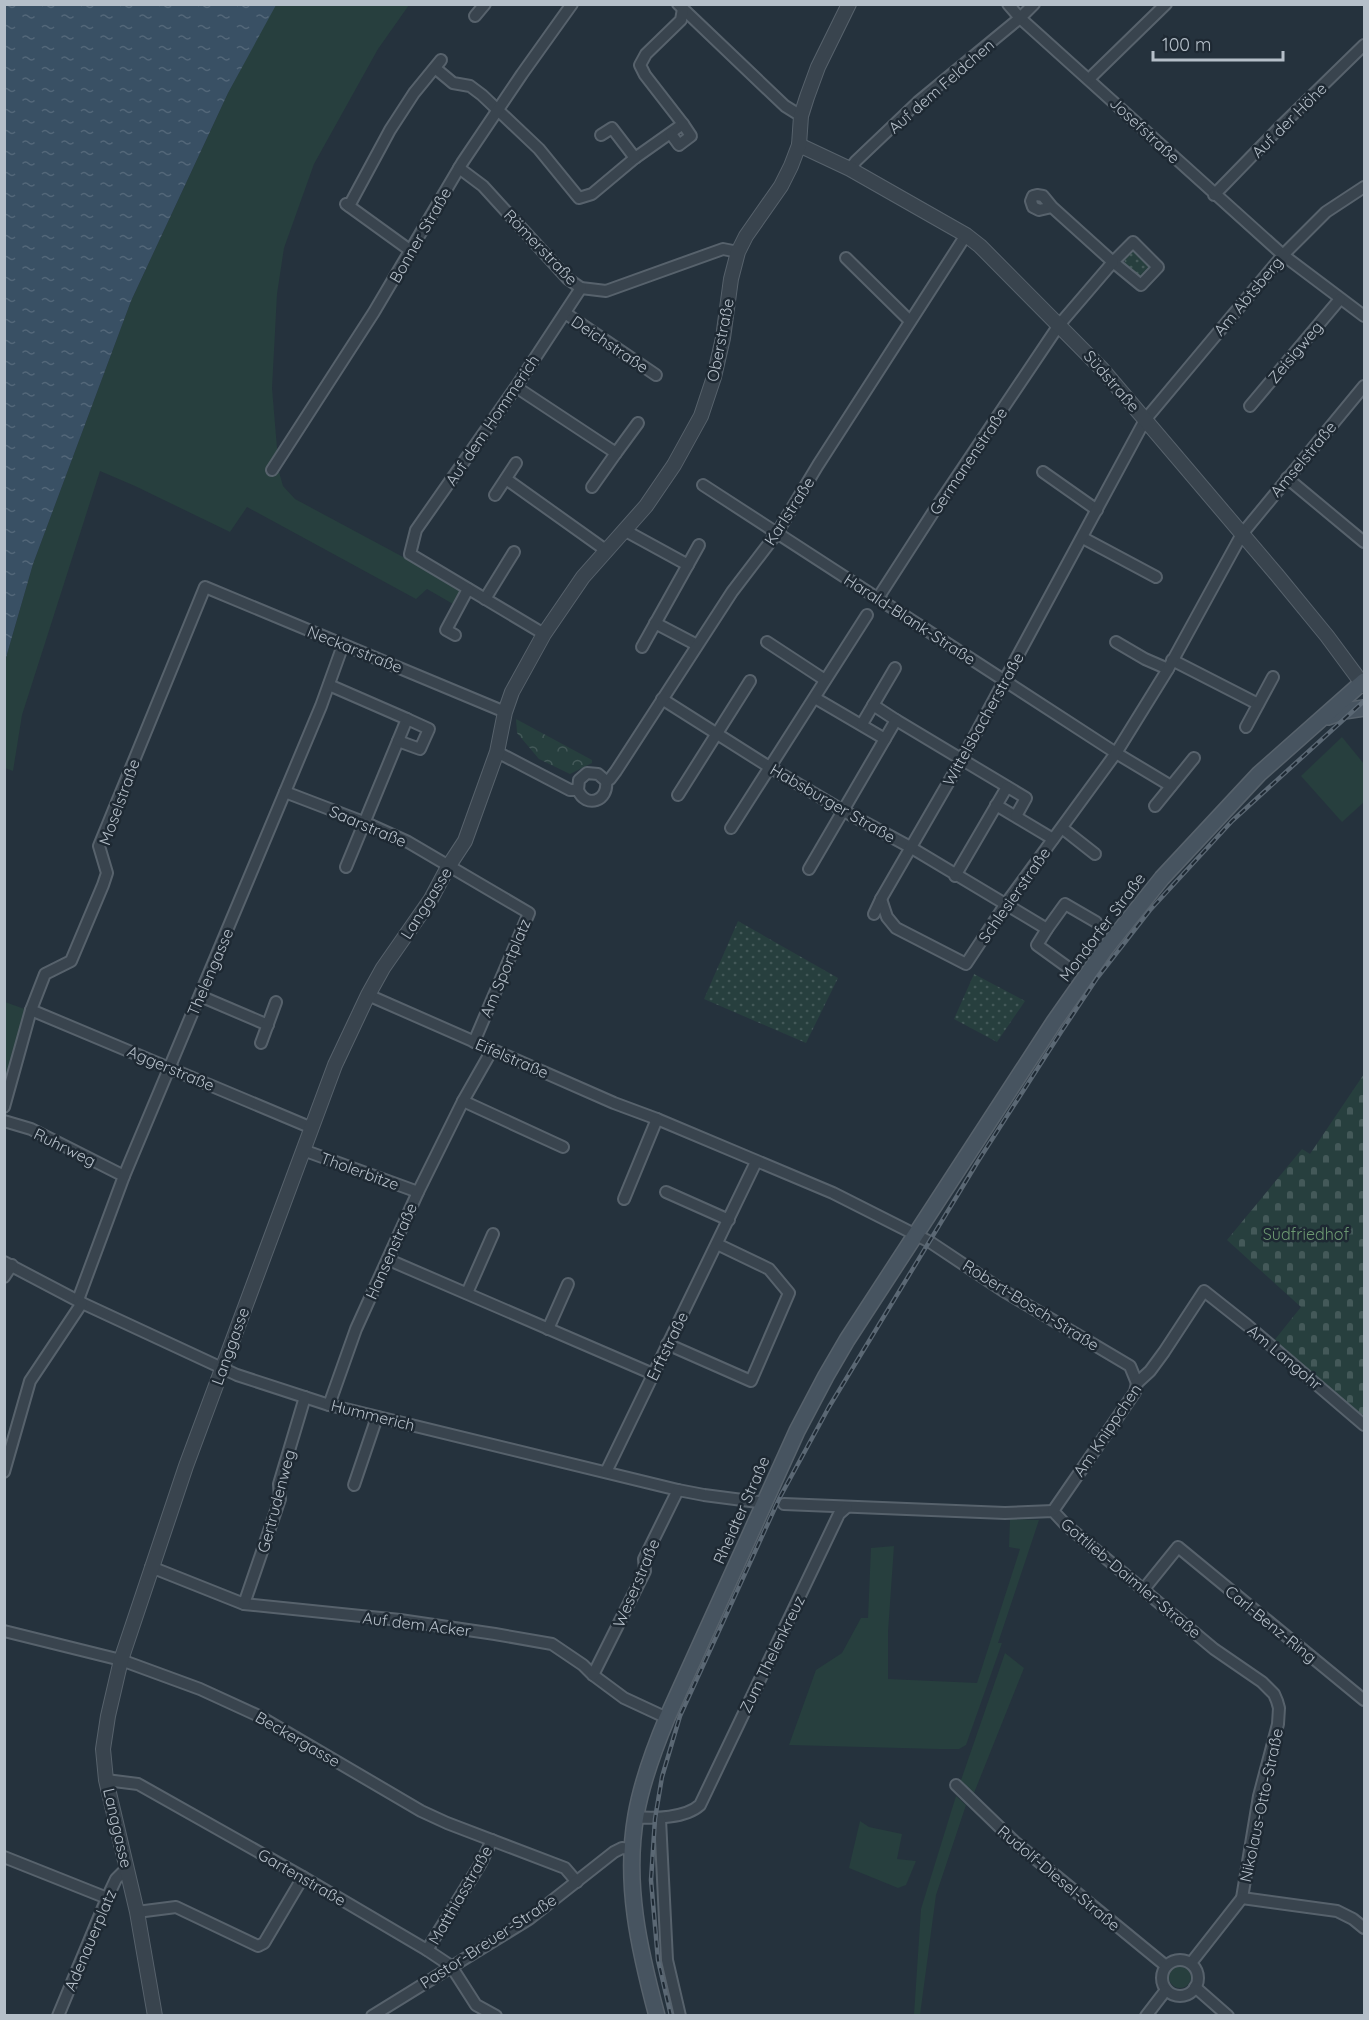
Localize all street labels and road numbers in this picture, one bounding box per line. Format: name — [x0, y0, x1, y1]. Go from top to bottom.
street label: Auf dem Feldchen — [884, 35, 998, 137]
street label: Auf der Höhe — [1247, 78, 1331, 162]
street label: Josefstraße — [1106, 93, 1184, 167]
street label: Bonner Straße — [385, 184, 455, 286]
street label: Römerstraße — [500, 205, 582, 289]
street label: Am Abtsberg — [1209, 252, 1287, 340]
street label: Oberstraße — [702, 297, 738, 383]
street label: Deichstraße — [568, 311, 652, 377]
street label: Zeisigweg — [1263, 317, 1327, 387]
street label: Südstraße — [1080, 346, 1144, 416]
street label: Auf dem Hommerich — [441, 351, 543, 489]
street label: Germanenstraße — [925, 403, 1011, 519]
street label: Amselstraße — [1266, 417, 1340, 501]
street label: Karlstraße — [759, 473, 819, 549]
street label: Harald-Blank-Straße — [840, 569, 980, 669]
street label: Neckarstraße — [305, 621, 405, 677]
street label: Wittelsbacherstraße — [938, 649, 1028, 789]
street label: Moselstraße — [94, 756, 144, 848]
street label: Habsburger Straße — [767, 759, 899, 847]
street label: Saarstraße — [326, 801, 410, 851]
street label: Schlesierstraße — [974, 843, 1054, 947]
street label: Langgasse — [396, 863, 456, 943]
street label: Mondorfer Straße — [1055, 869, 1149, 985]
street label: Am Sportplatz — [475, 916, 535, 1020]
street label: Thelengasse — [183, 925, 237, 1019]
street label: Eifelstraße — [472, 1034, 552, 1082]
street label: Aggerstraße — [125, 1041, 217, 1095]
street label: Ruhrweg — [31, 1123, 99, 1171]
street label: Tholerbitze — [318, 1148, 402, 1194]
street label: Hansenstraße — [361, 1200, 421, 1302]
street label: Robert-Bosch-Straße — [959, 1255, 1103, 1355]
street label: Langgasse — [207, 1304, 253, 1388]
street label: Erftstraße — [642, 1308, 692, 1384]
street label: Am Langohr — [1244, 1320, 1326, 1394]
street label: Am Knippchen — [1069, 1380, 1145, 1480]
street label: Hummerich — [329, 1395, 417, 1435]
street label: Gertrudenweg — [253, 1447, 299, 1555]
street label: Rheidter Straße — [708, 1453, 774, 1567]
street label: Gottlieb-Daimler-Straße — [1057, 1514, 1205, 1642]
street label: Weserstraße — [608, 1536, 664, 1630]
street label: Carl-Benz-Ring — [1221, 1581, 1321, 1667]
street label: Zum Thelenkreuz — [735, 1592, 809, 1716]
street label: Auf dem Acker — [362, 1607, 472, 1641]
street label: Beckergasse — [252, 1707, 344, 1771]
street label: Nikolaus-Otto-Straße — [1235, 1726, 1287, 1884]
street label: Langgasse — [99, 1786, 137, 1870]
street label: Rudolf-Diesel-Straße — [994, 1821, 1124, 1935]
street label: Matthiasstraße — [424, 1842, 496, 1948]
street label: Gartenstraße — [254, 1844, 350, 1910]
street label: Adenauerplatz — [60, 1886, 120, 1994]
street label: Pastor-Breuer-Straße — [416, 1889, 560, 1993]

